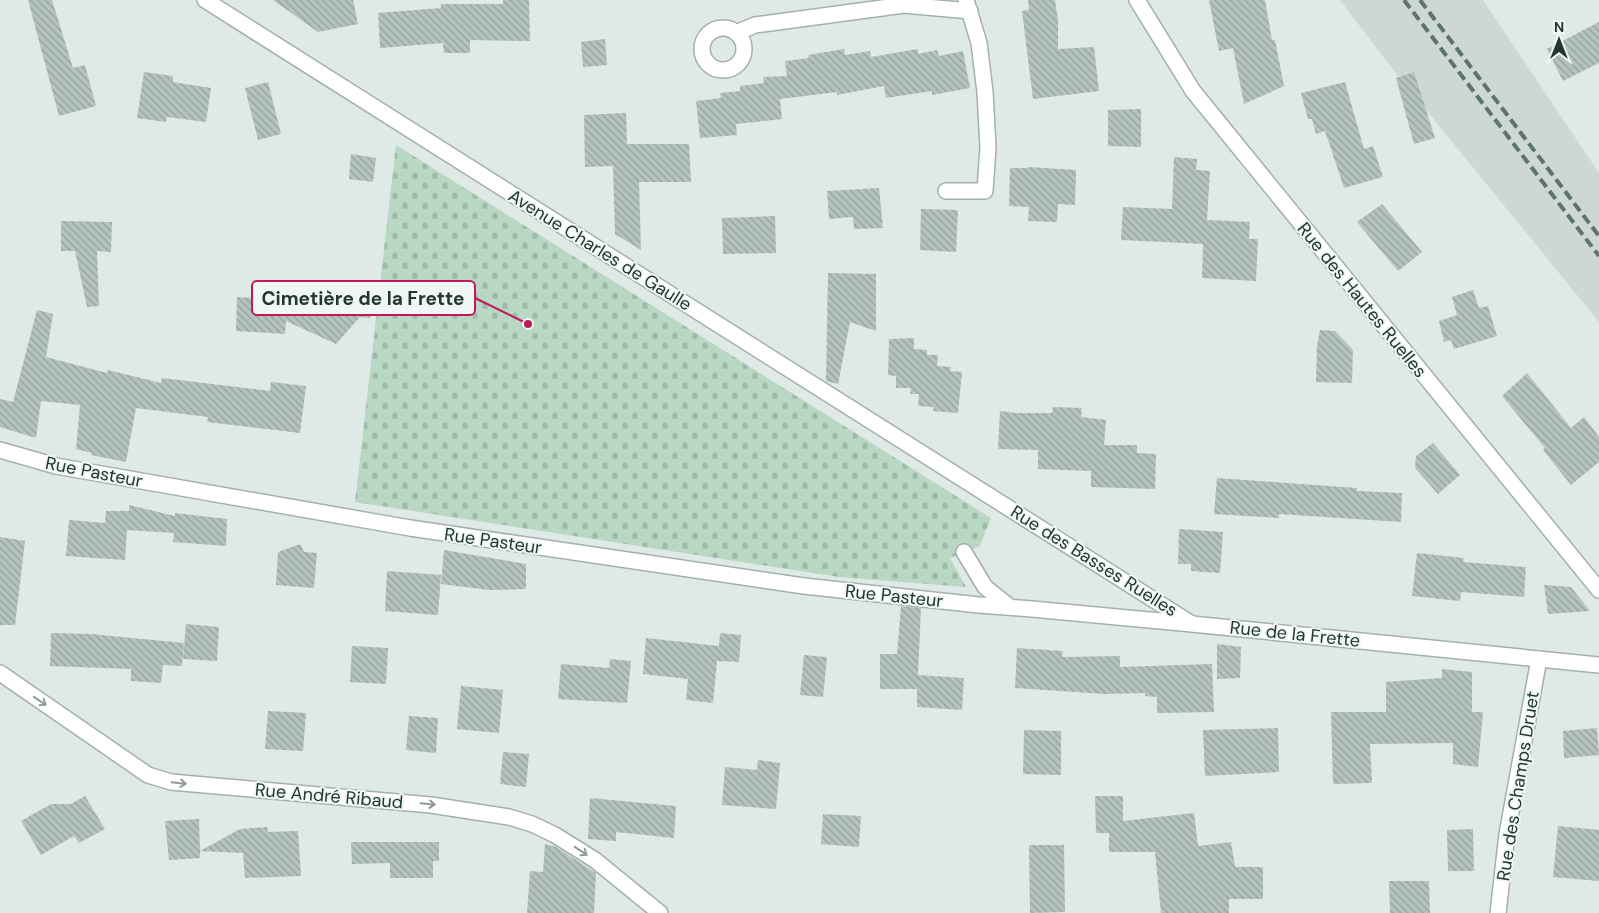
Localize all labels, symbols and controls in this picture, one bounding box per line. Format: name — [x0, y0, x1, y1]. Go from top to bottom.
north arrow — [1534, 15, 1584, 65]
text: N — [1554, 18, 1564, 36]
street label: Avenue Charles de Gaulle — [504, 184, 696, 316]
street label: Rue des Hautes Ruelles — [1292, 217, 1432, 383]
callout: Cimetière de la Frette — [252, 281, 475, 315]
text: Cimetière de la Frette — [262, 286, 464, 311]
street label: Rue Pasteur — [43, 451, 145, 493]
street label: Rue des Basses Ruelles — [1006, 500, 1182, 622]
street label: Rue Pasteur — [443, 522, 544, 560]
street label: Rue Pasteur — [844, 579, 945, 613]
street label: Rue de la Frette — [1229, 615, 1361, 653]
street label: Rue des Champs Druet — [1491, 689, 1545, 883]
one-way arrow — [33, 696, 47, 706]
one-way arrow — [170, 778, 186, 787]
street label: Rue André Ribaud — [254, 778, 404, 814]
one-way arrow — [419, 799, 435, 809]
one-way arrow — [574, 846, 588, 856]

